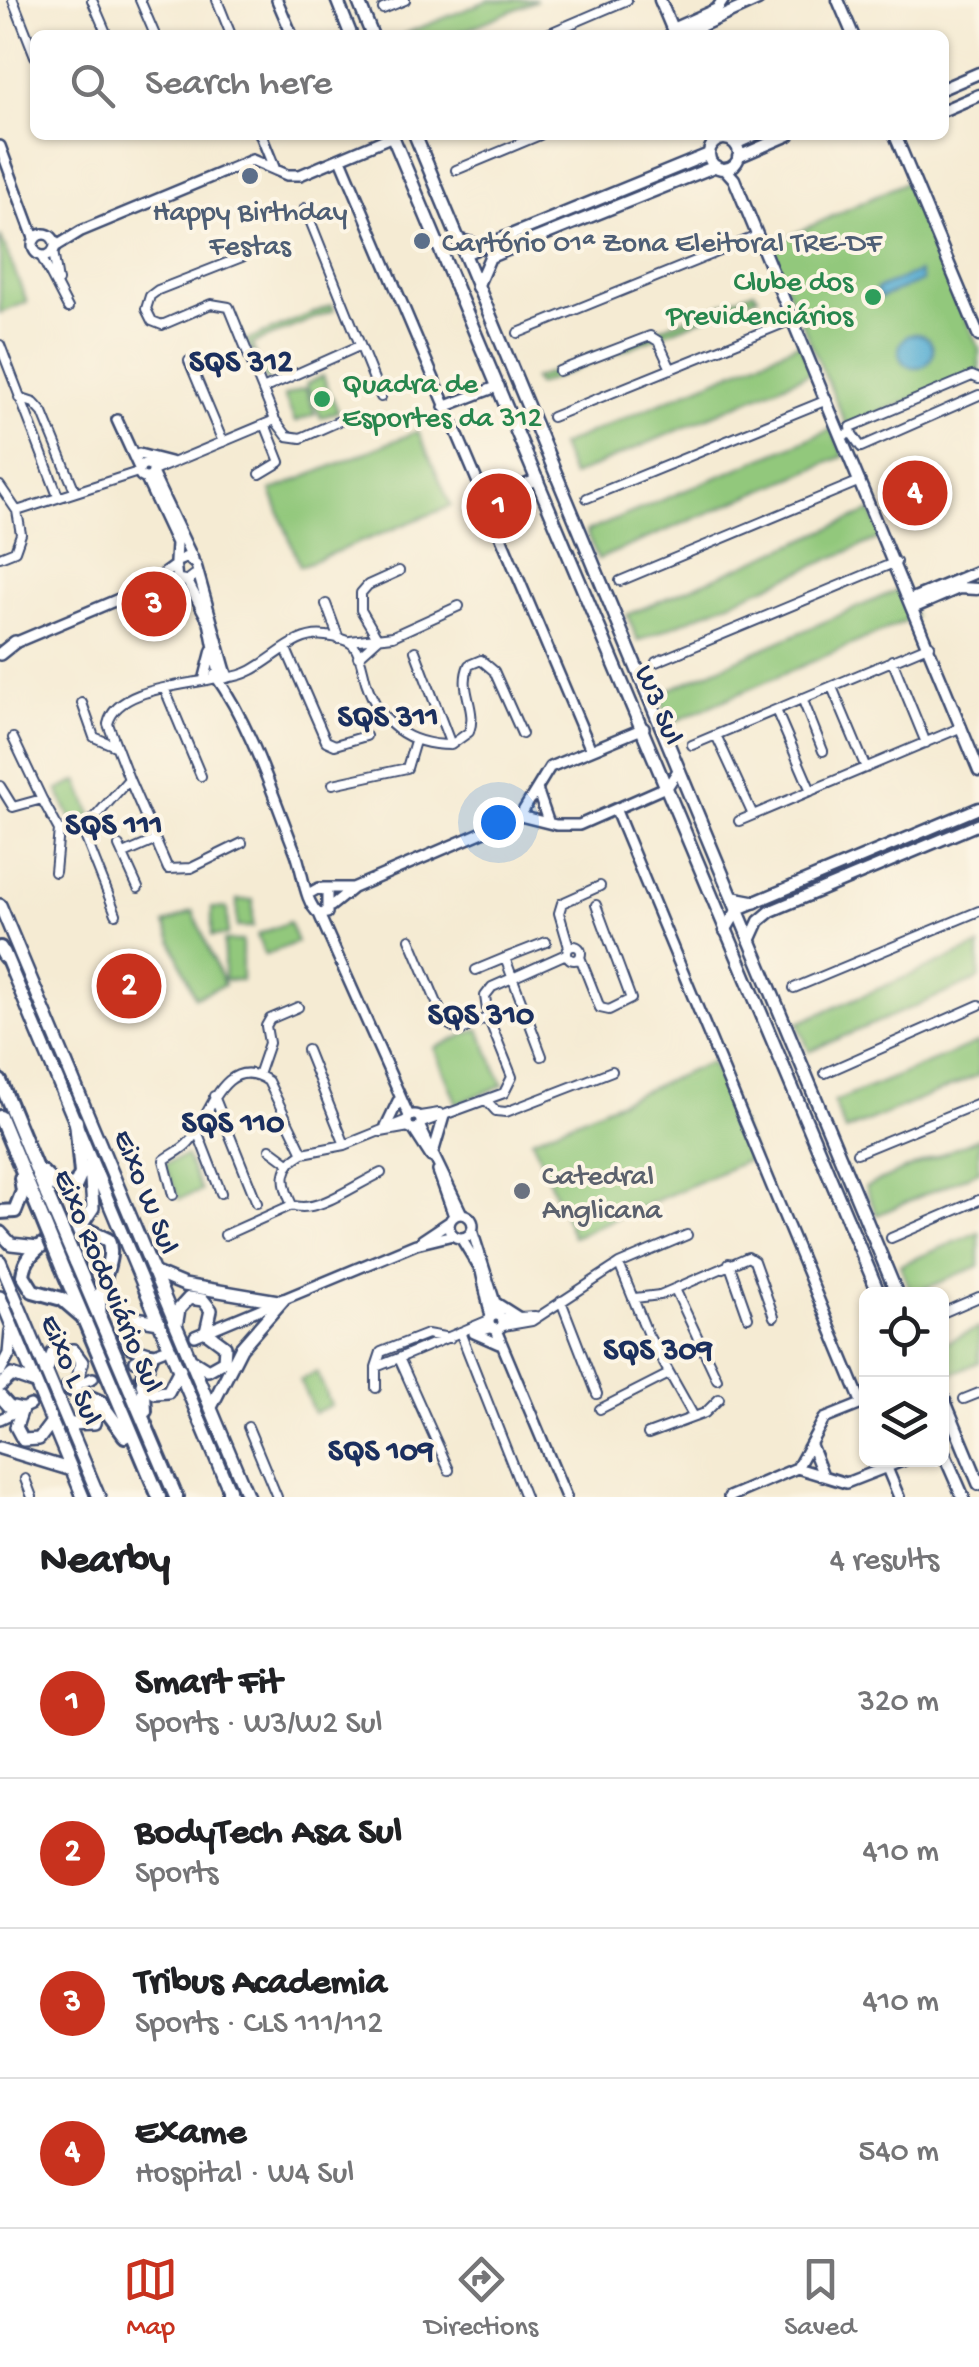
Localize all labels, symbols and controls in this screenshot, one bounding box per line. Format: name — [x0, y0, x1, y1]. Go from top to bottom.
search box — [30, 30, 949, 140]
icon: search — [65, 58, 120, 113]
text: Search here — [145, 63, 332, 107]
marker: Happy Birthday Festas — [239, 165, 261, 187]
place label: Happy Birthday Festas — [153, 197, 348, 266]
place label: Cartório 01ª Zona Eleitoral TRE-DF — [442, 228, 883, 263]
marker: Cartório 01ª Zona Eleitoral TRE-DF — [411, 230, 433, 252]
place label: Clube dos Previdenciários — [665, 267, 854, 336]
marker: Clube dos Previdenciários — [862, 286, 884, 308]
district label: SQS 312 — [189, 345, 293, 383]
place label: Quadra de Esportes da 312 — [342, 369, 542, 438]
marker: Quadra de Esportes da 312 — [311, 388, 333, 410]
pin: 4 — [882, 456, 948, 530]
pin: 1 — [466, 468, 532, 544]
pin: 3 — [122, 566, 186, 642]
street label: W3 Sul — [625, 661, 689, 751]
district label: SQS 311 — [337, 700, 439, 738]
your location — [473, 797, 524, 848]
district label: SQS 111 — [65, 808, 163, 846]
pin: 2 — [96, 948, 162, 1024]
district label: SQS 310 — [428, 998, 534, 1036]
district label: SQS 110 — [182, 1106, 284, 1144]
street label: Eixo W Sul — [103, 1125, 185, 1260]
place label: Catedral Anglicana — [542, 1161, 663, 1230]
street label: Eixo Rodoviário Sul — [43, 1165, 169, 1399]
marker: Catedral Anglicana — [511, 1180, 533, 1202]
map controls — [859, 1287, 949, 1467]
button: locate — [859, 1287, 949, 1377]
street label: Eixo L Sul — [30, 1310, 108, 1431]
district label: SQS 309 — [603, 1333, 713, 1371]
button: layers — [859, 1377, 949, 1467]
district label: SQS 109 — [328, 1434, 434, 1472]
text: Nearby — [40, 1538, 170, 1587]
text: 4 results — [830, 1543, 939, 1581]
text: Smart Fit — [135, 1662, 282, 1706]
text: 1 — [66, 1684, 79, 1722]
text: 320 m — [858, 1684, 939, 1722]
text: Sports · W3/W2 Sul — [135, 1706, 382, 1744]
text: BodyTech Asa Sul — [135, 1812, 402, 1856]
text: 2 — [65, 1834, 80, 1872]
text: 410 m — [862, 1834, 939, 1872]
text: Sports — [135, 1856, 218, 1894]
text: Tribus Academia — [135, 1962, 387, 2006]
text: 3 — [64, 1984, 81, 2022]
text: 410 m — [862, 1984, 939, 2022]
text: Sports · CLS 111/112 — [135, 2006, 383, 2044]
text: Exame — [135, 2112, 246, 2156]
text: 4 — [65, 2134, 80, 2172]
text: 540 m — [859, 2134, 939, 2172]
text: Hospital · W4 Sul — [135, 2156, 354, 2194]
tab: Map — [123, 2252, 178, 2345]
tab: Directions — [424, 2252, 538, 2345]
tab: Saved — [784, 2252, 856, 2345]

